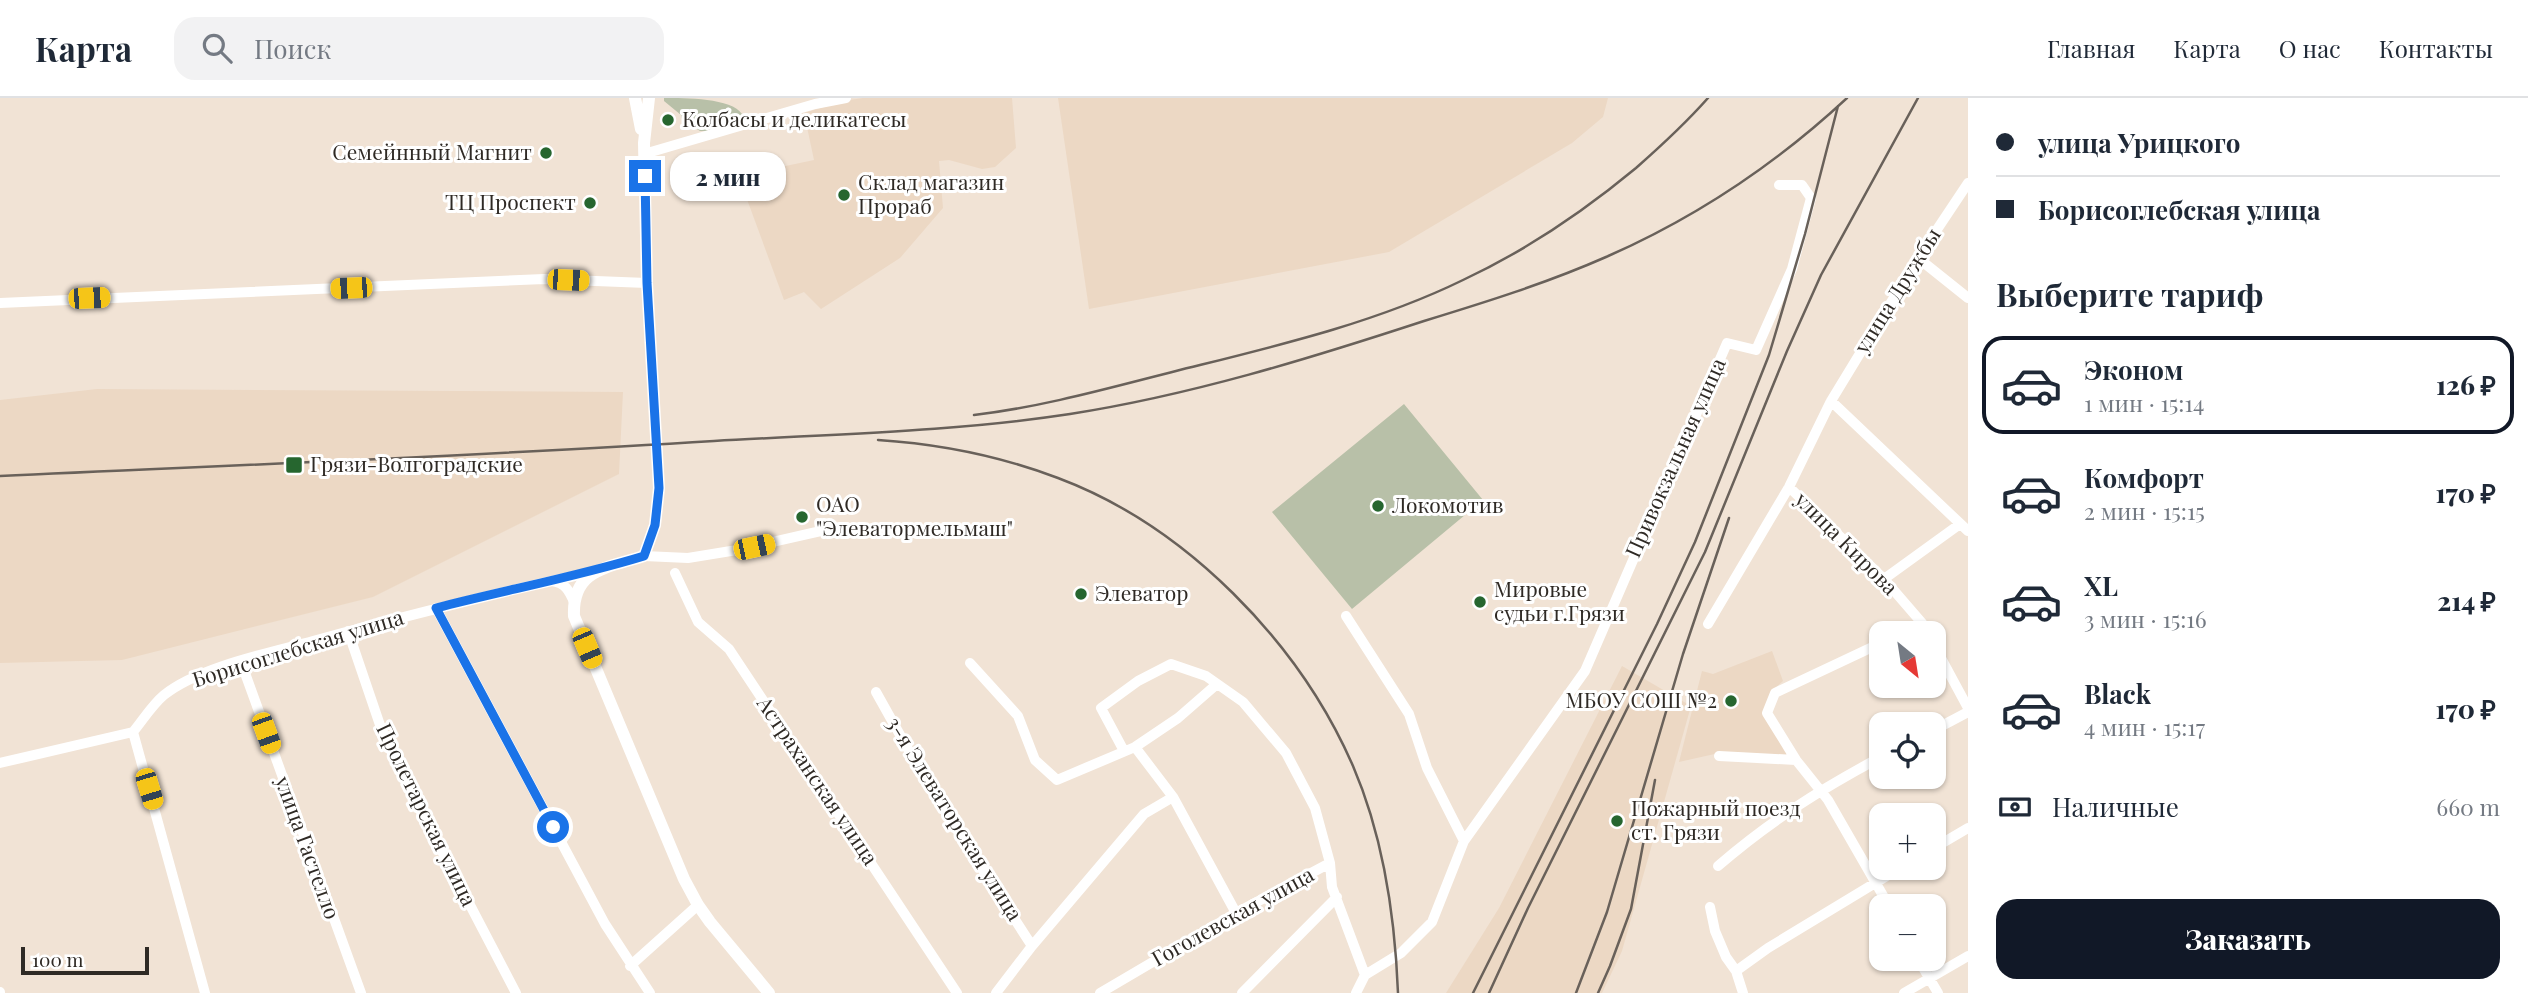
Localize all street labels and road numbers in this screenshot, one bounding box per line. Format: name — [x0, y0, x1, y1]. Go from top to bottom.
street label: улица Дружбы — [1846, 222, 1946, 359]
street label: Привокзальная улица — [1618, 353, 1731, 561]
street label: улица Кирова — [1789, 484, 1905, 601]
street label: Борисоглебская улица — [188, 601, 407, 693]
street label: Астраханская улица — [751, 689, 886, 870]
street label: 3-я Элеваторская улица — [881, 710, 1030, 926]
street label: Пролетарская улица — [371, 718, 485, 911]
street label: улица Гастелло — [270, 771, 348, 923]
street label: Гоголевская улица — [1146, 859, 1319, 971]

